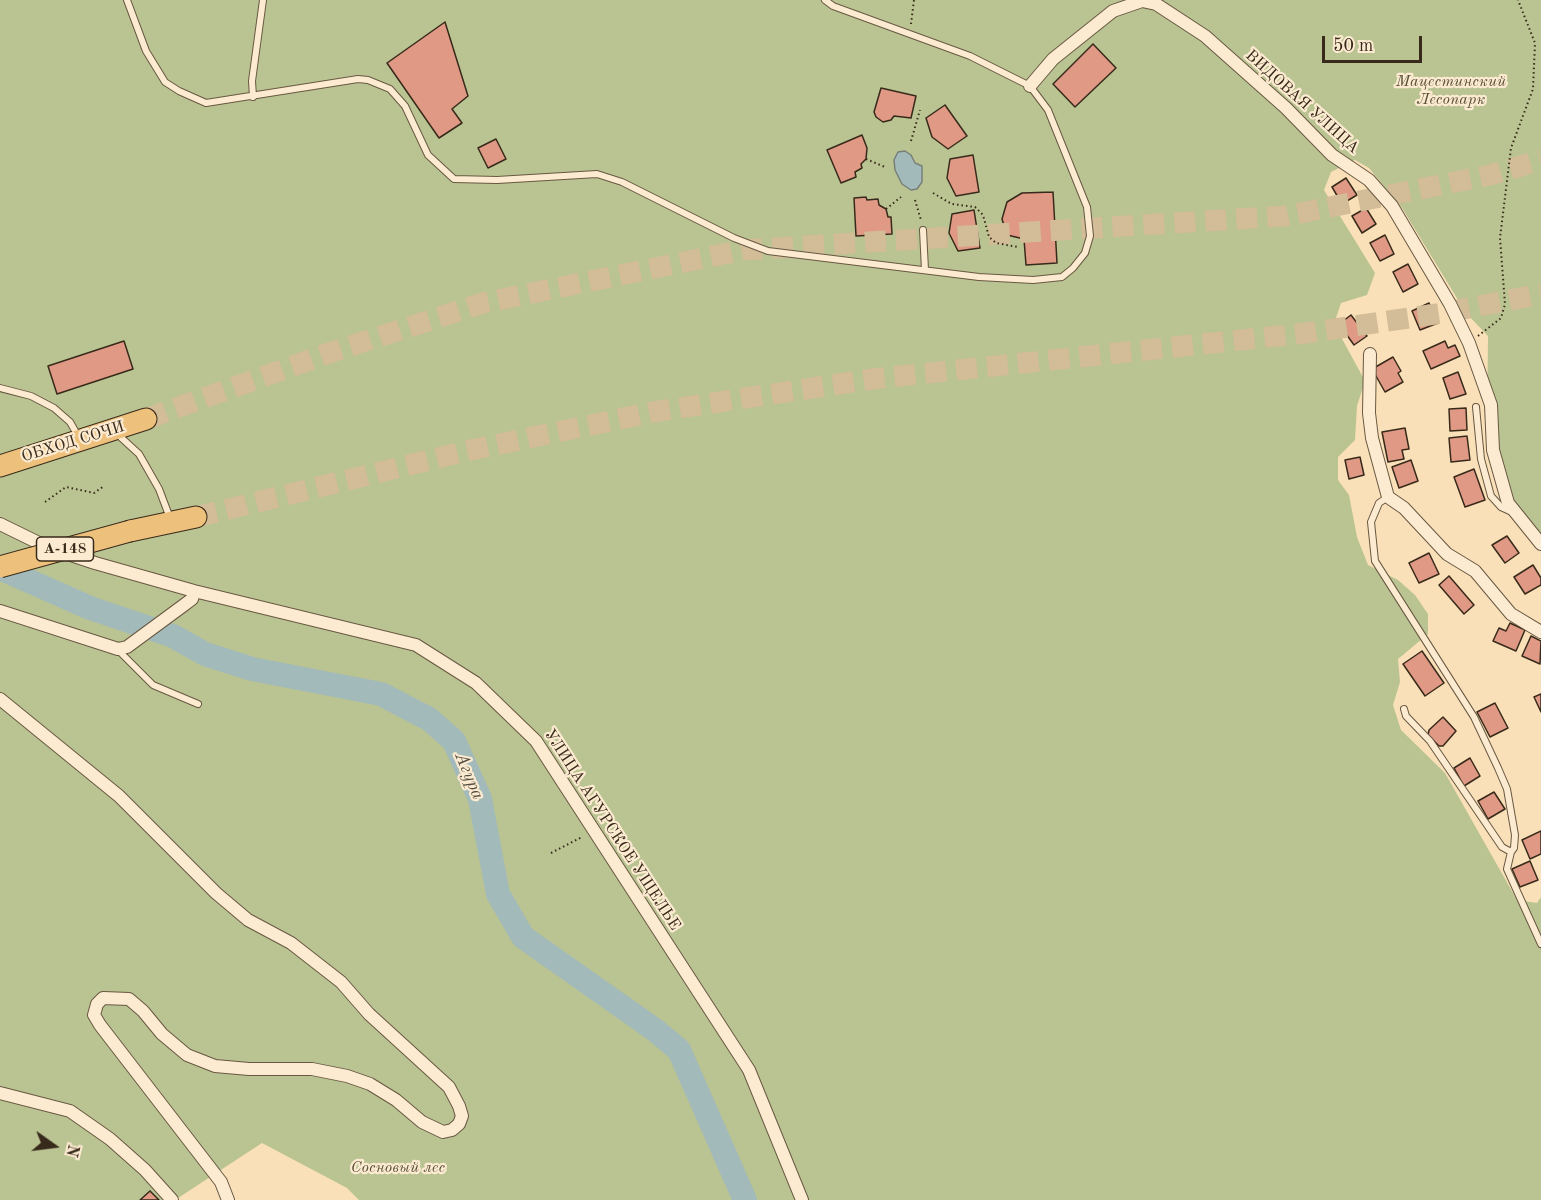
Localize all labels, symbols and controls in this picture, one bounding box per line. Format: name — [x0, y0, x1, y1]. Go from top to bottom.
scale bar — [1325, 24, 1426, 62]
text: 50 m — [1333, 37, 1373, 55]
street label: ВИДОВАЯ УЛИЦА — [1241, 46, 1363, 158]
park label: Мацестинский Лесопарк — [1396, 72, 1506, 110]
street label: ОБХОД СОЧИ — [19, 417, 127, 467]
road number: А-148 — [36, 537, 94, 561]
street label: УЛИЦА АГУРСКОЕ УЩЕЛЬЕ — [540, 726, 684, 934]
water label: Агура — [449, 749, 489, 803]
north arrow — [24, 1116, 84, 1176]
text: N — [62, 1142, 81, 1158]
park label: Сосновый лес — [351, 1158, 445, 1178]

